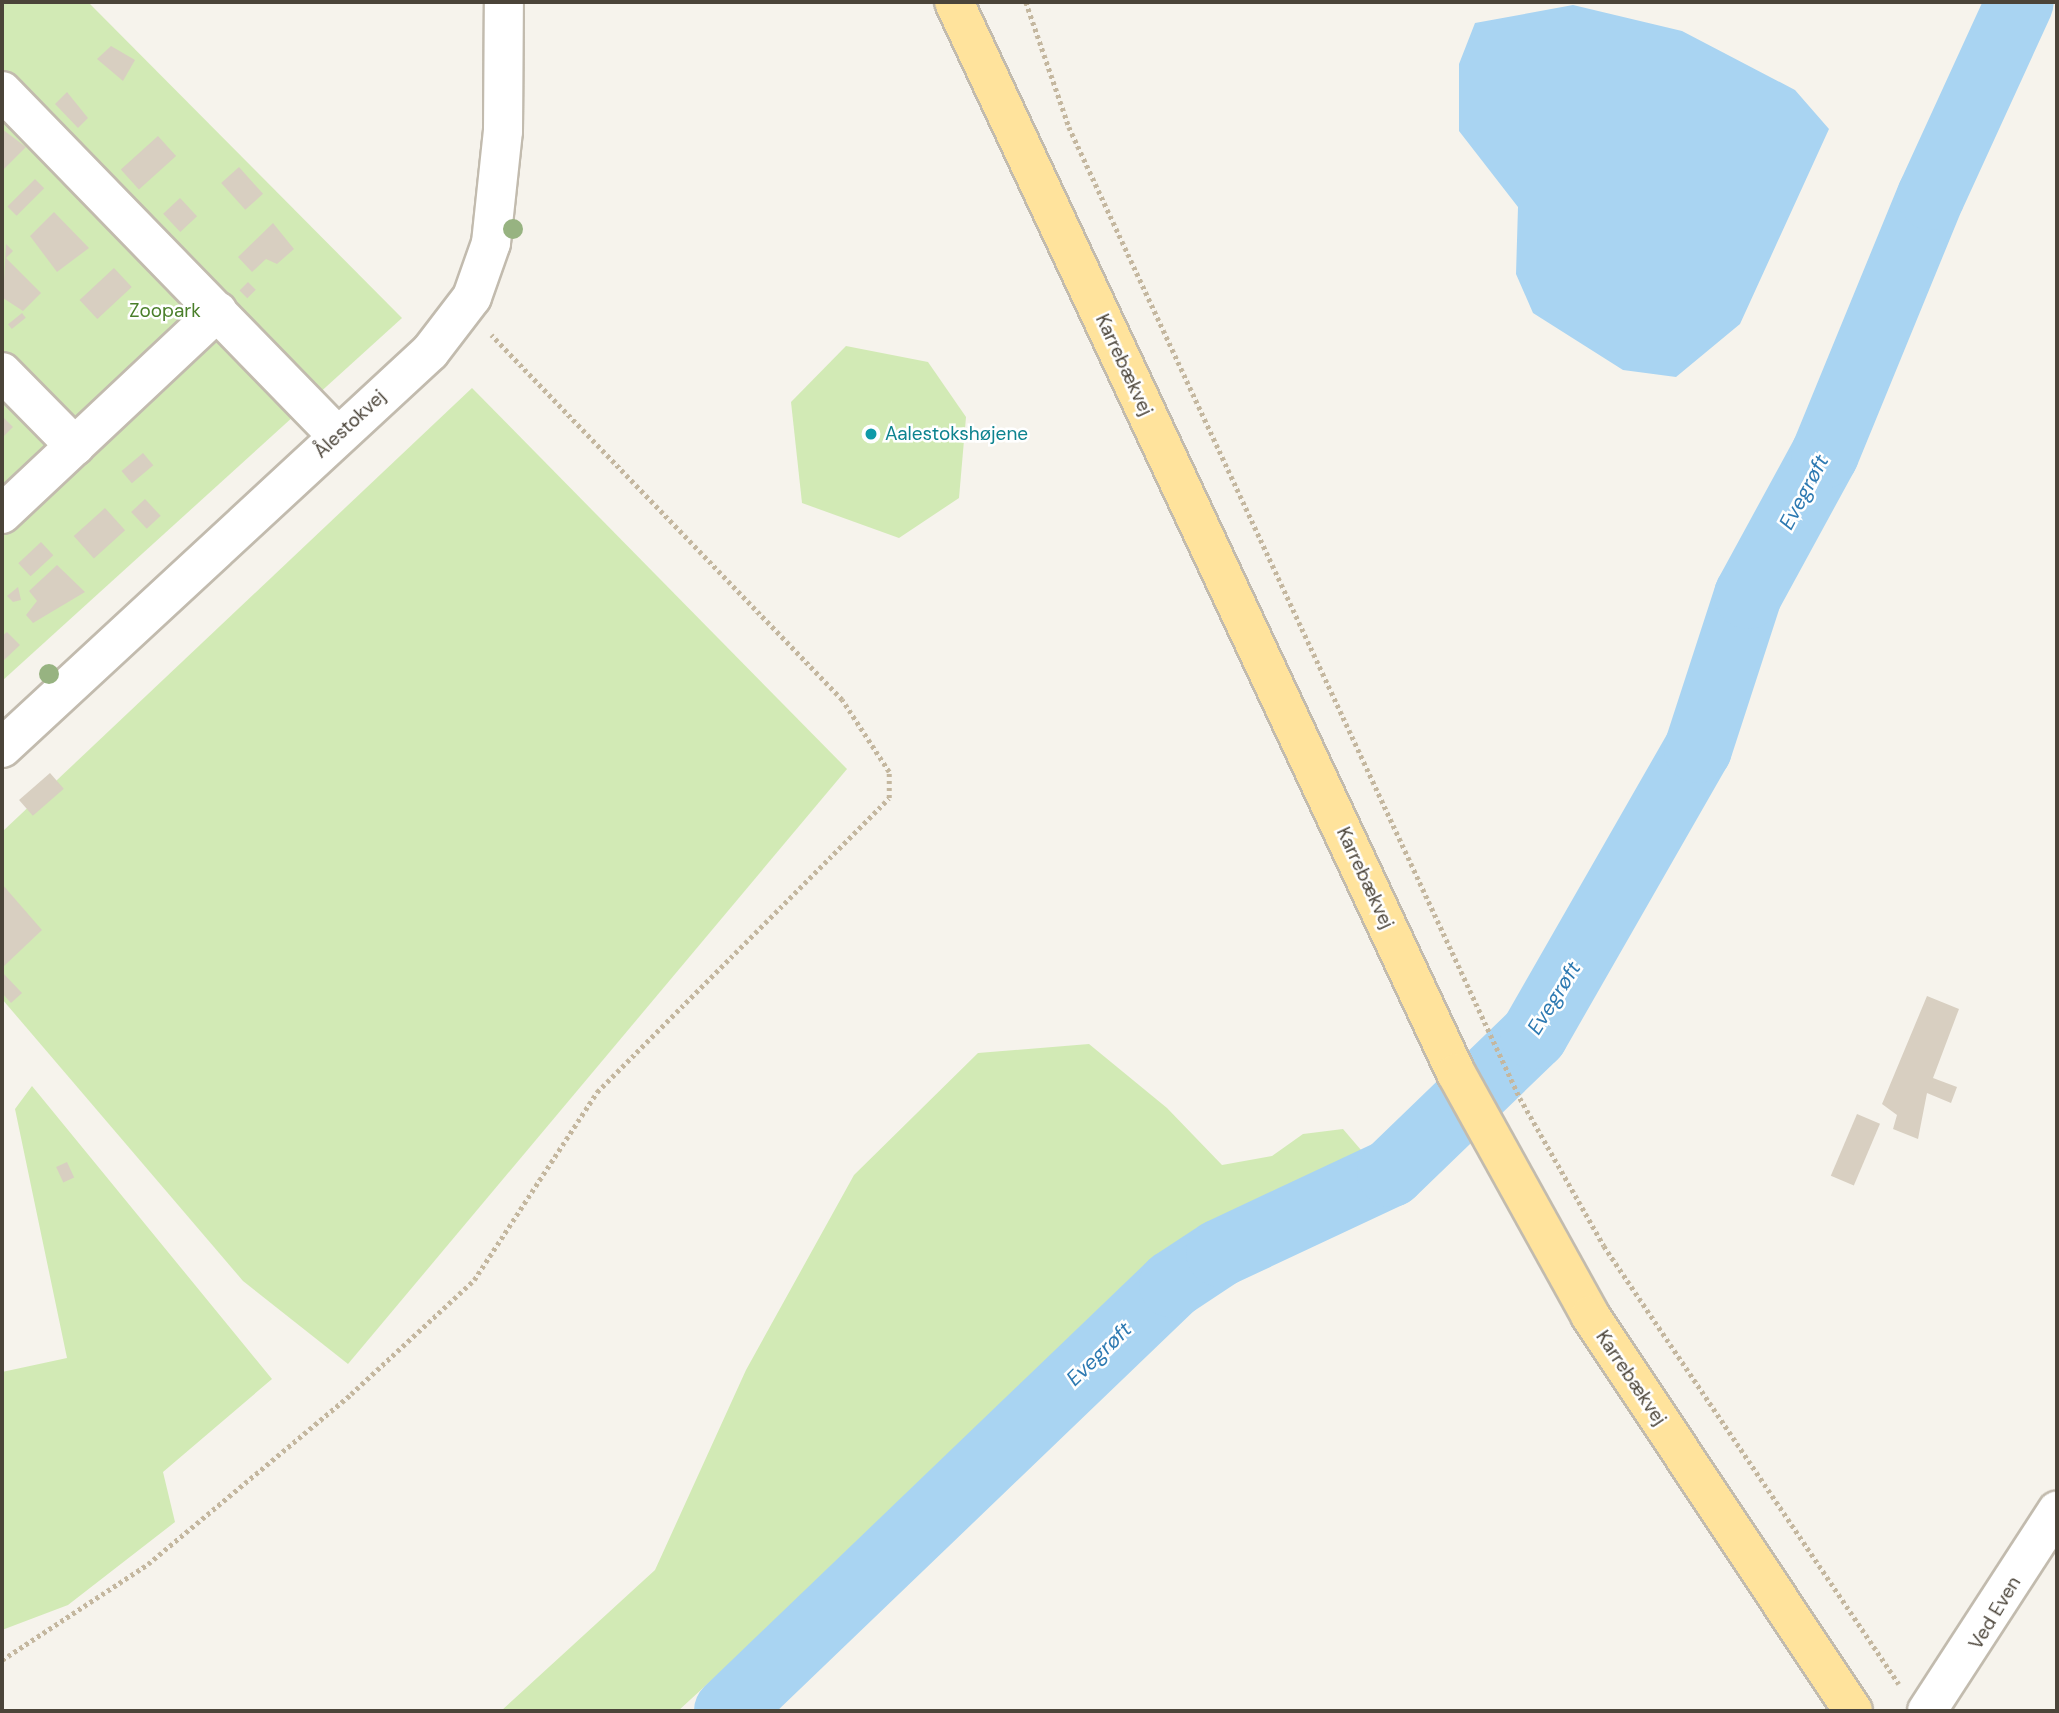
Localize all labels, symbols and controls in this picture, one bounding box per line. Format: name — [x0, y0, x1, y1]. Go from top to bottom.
park label: Zoopark — [129, 300, 201, 322]
street label: Karrebækvej — [1091, 311, 1157, 419]
street label: Ålestokvej — [309, 385, 391, 463]
place label: Aalestokshøjene — [885, 423, 1028, 445]
marker: Aalestokshøjene — [863, 426, 879, 442]
water label: Evegrøft — [1774, 450, 1834, 534]
street label: Karrebækvej — [1332, 824, 1398, 932]
water label: Evegrøft — [1522, 957, 1586, 1039]
water label: Evegrøft — [1061, 1317, 1137, 1391]
street label: Karrebækvej — [1591, 1326, 1671, 1430]
street label: Ved Even — [1964, 1572, 2026, 1654]

